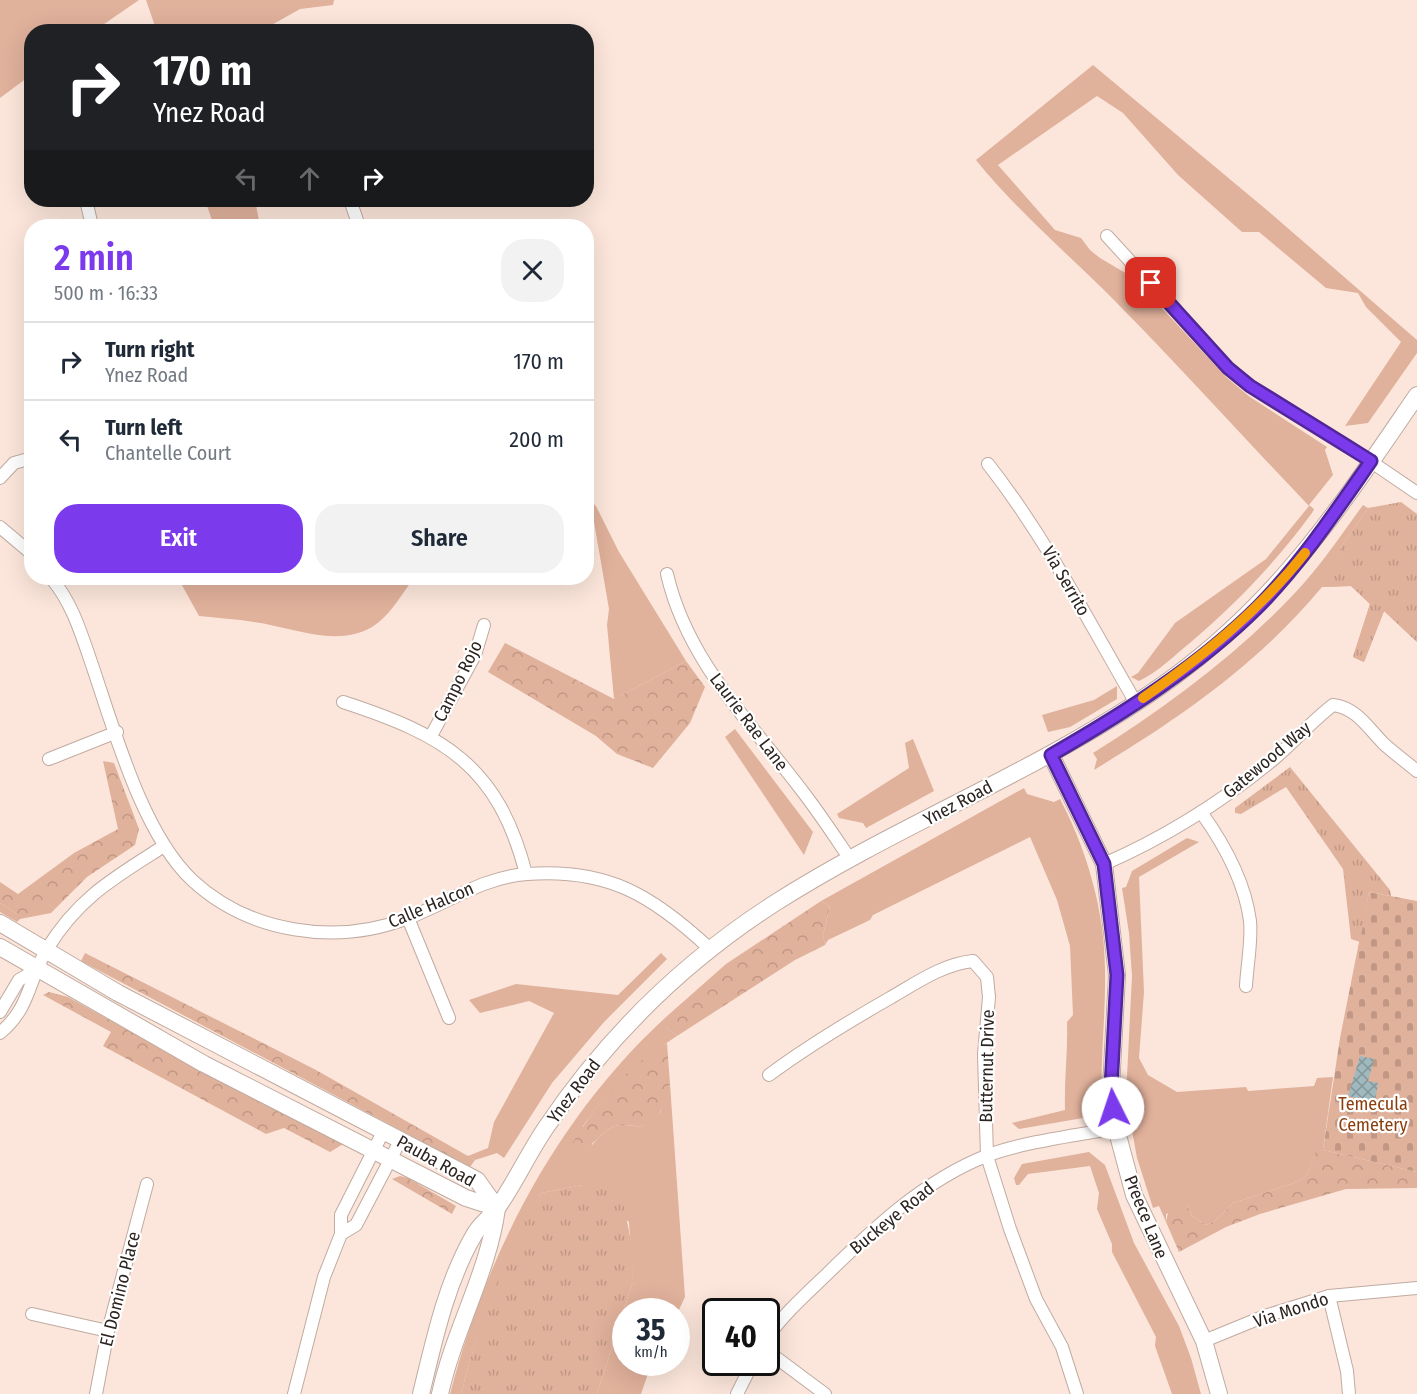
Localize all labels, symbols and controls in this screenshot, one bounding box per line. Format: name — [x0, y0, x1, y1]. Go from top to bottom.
text: 170 m — [153, 46, 252, 96]
icon: right — [54, 48, 132, 126]
text: Ynez Road — [153, 97, 265, 129]
icon: left — [230, 162, 263, 195]
icon: ahead — [293, 162, 326, 195]
icon: right — [356, 162, 389, 195]
text: 2 min — [54, 236, 134, 280]
button: close — [501, 239, 564, 302]
pin — [1125, 257, 1176, 308]
icon: arrive — [1134, 266, 1167, 299]
text: 500 m · 16:33 — [54, 281, 158, 305]
text: Turn right — [105, 336, 194, 363]
icon: right — [54, 345, 87, 378]
text: 170 m — [513, 348, 564, 375]
text: Ynez Road — [105, 363, 188, 387]
text: Turn left — [105, 414, 183, 441]
icon: left — [54, 423, 87, 456]
text: 200 m — [509, 426, 564, 453]
text: Chantelle Court — [105, 441, 231, 465]
button: Exit — [54, 504, 303, 573]
button: Share — [315, 504, 564, 573]
street label: Via Serrito — [1037, 542, 1095, 620]
street label: Campo Rojo — [429, 637, 487, 725]
street label: Laurie Rae Lane — [705, 669, 793, 775]
street label: Gatewood Way — [1219, 717, 1315, 803]
street label: Ynez Road — [920, 776, 996, 830]
street label: Calle Halcon — [385, 877, 477, 933]
street label: Butternut Drive — [975, 1009, 999, 1123]
street label: Ynez Road — [543, 1054, 605, 1128]
position arrow — [1081, 1076, 1145, 1140]
park label: Temecula Cemetery — [1338, 1093, 1408, 1136]
street label: Pauba Road — [393, 1130, 479, 1192]
street label: Preece Lane — [1119, 1172, 1173, 1262]
street label: Buckeye Road — [845, 1177, 939, 1259]
street label: El Domino Place — [95, 1229, 145, 1349]
street label: Via Mondo — [1251, 1288, 1331, 1332]
speed limit sign: 40 — [702, 1298, 780, 1376]
text: 35 — [637, 1312, 665, 1348]
text: km/h — [634, 1343, 668, 1361]

